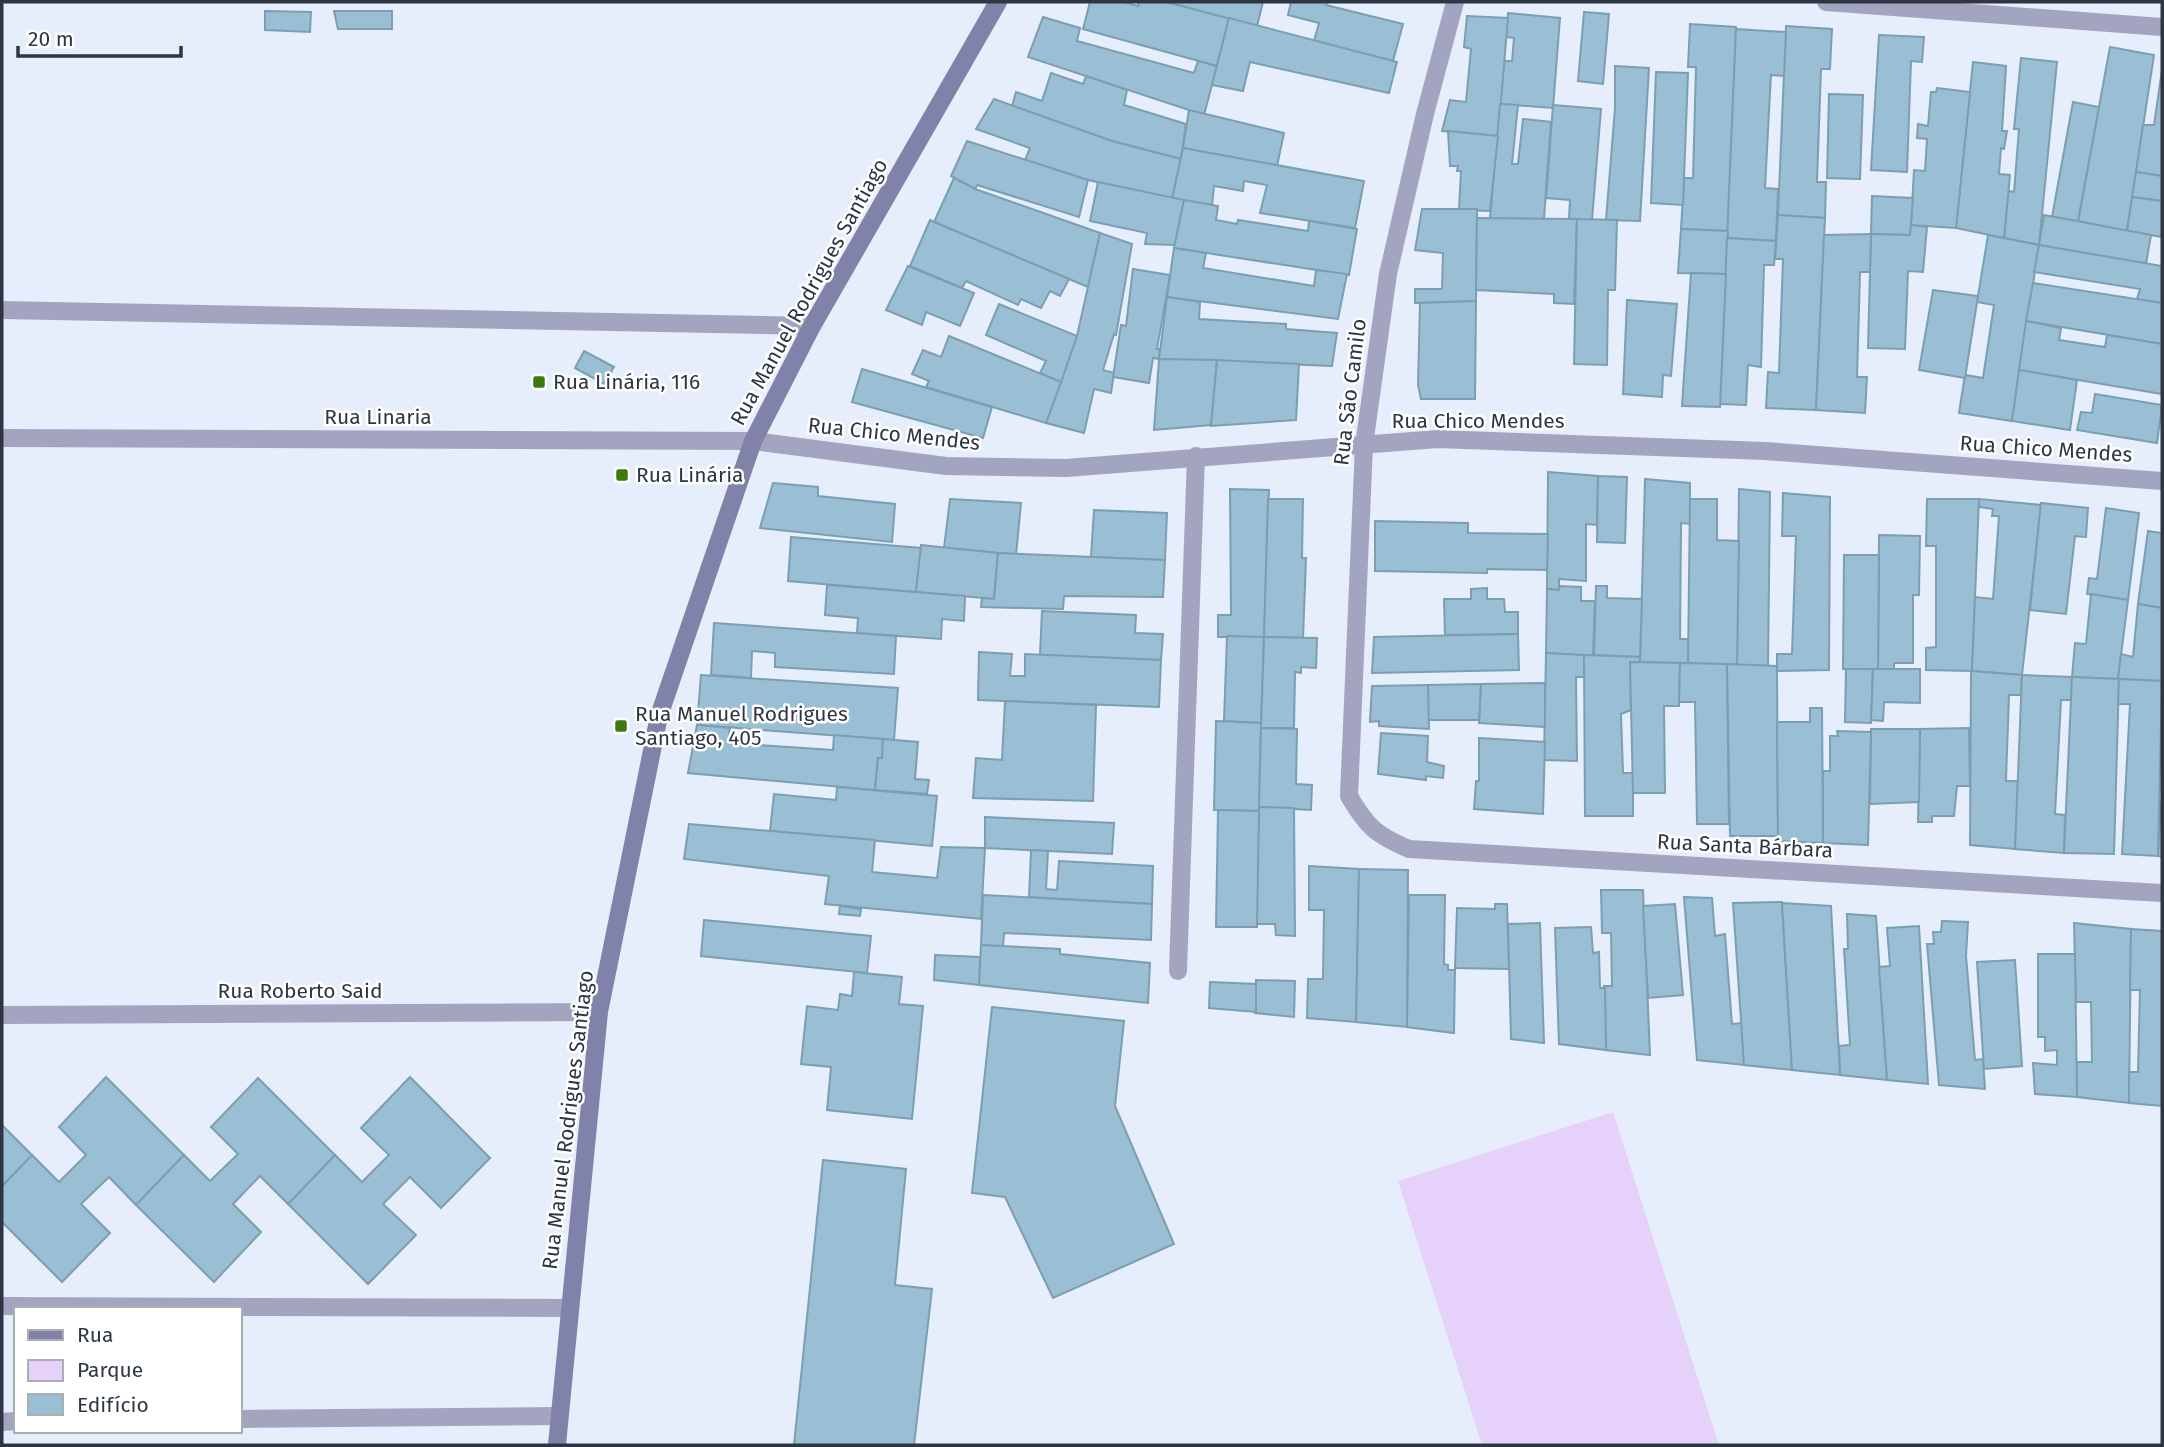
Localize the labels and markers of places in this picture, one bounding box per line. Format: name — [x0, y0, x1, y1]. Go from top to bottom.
place label: Rua Linária, 116 — [553, 369, 700, 395]
marker: Rua Linária, 116 — [531, 374, 547, 390]
place label: Rua Linária — [636, 462, 743, 488]
marker: Rua Linária — [614, 467, 630, 483]
place label: Rua Manuel Rodrigues Santiago, 405 — [635, 701, 848, 751]
marker: Rua Manuel Rodrigues Santiago, 405 — [613, 718, 629, 734]

